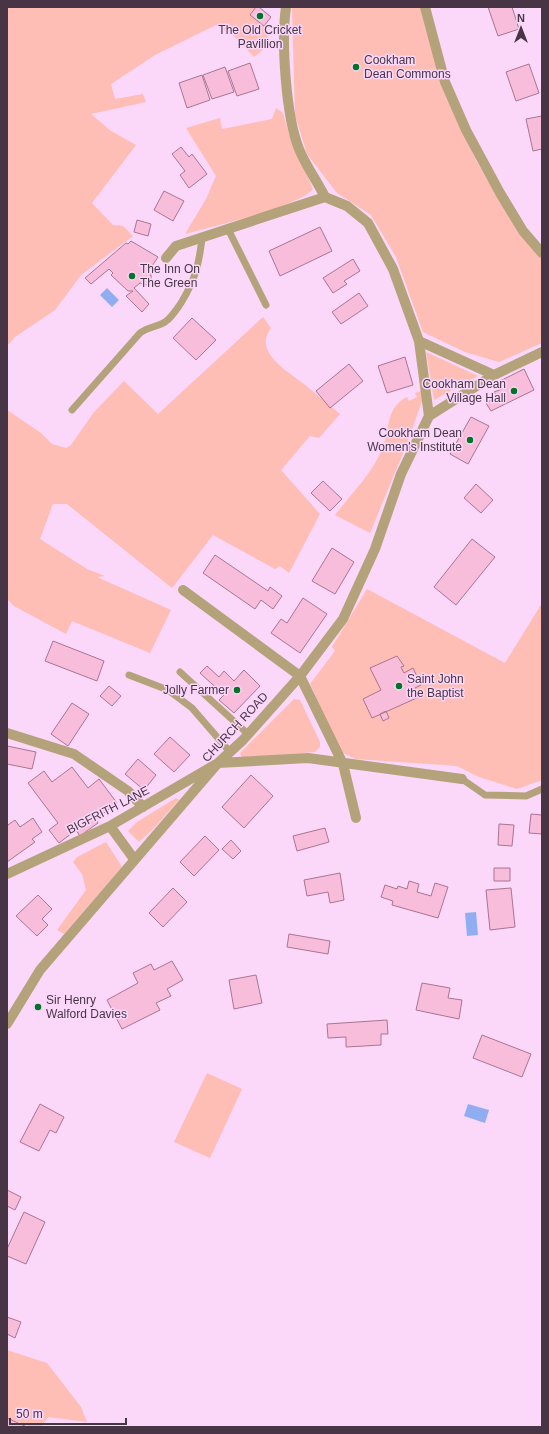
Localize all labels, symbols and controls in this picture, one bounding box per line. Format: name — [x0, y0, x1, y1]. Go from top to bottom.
north arrow — [501, 8, 541, 48]
marker: The Old Cricket Pavillion — [255, 11, 265, 21]
text: N — [517, 12, 525, 24]
place label: The Old Cricket Pavillion — [218, 23, 302, 51]
place label: Cookham Dean Commons — [364, 53, 451, 81]
marker: Cookham Dean Commons — [351, 62, 361, 72]
place label: The Inn On The Green — [140, 262, 200, 290]
marker: The Inn On The Green — [127, 271, 137, 281]
place label: Cookham Dean Village Hall — [423, 377, 506, 405]
marker: Cookham Dean Village Hall — [509, 386, 519, 396]
place label: Cookham Dean Women's Institute — [367, 426, 462, 454]
marker: Cookham Dean Women's Institute — [465, 435, 475, 445]
place label: Saint John the Baptist — [407, 672, 464, 700]
marker: Saint John the Baptist — [394, 681, 404, 691]
place label: Jolly Farmer — [163, 683, 229, 697]
marker: Jolly Farmer — [232, 685, 242, 695]
street label: CHURCH ROAD — [199, 689, 271, 765]
street label: BIGFRITH LANE — [64, 783, 152, 837]
place label: Sir Henry Walford Davies — [46, 993, 127, 1021]
marker: Sir Henry Walford Davies — [33, 1002, 43, 1012]
scale bar — [10, 1400, 126, 1426]
text: 50 m — [16, 1407, 43, 1421]

